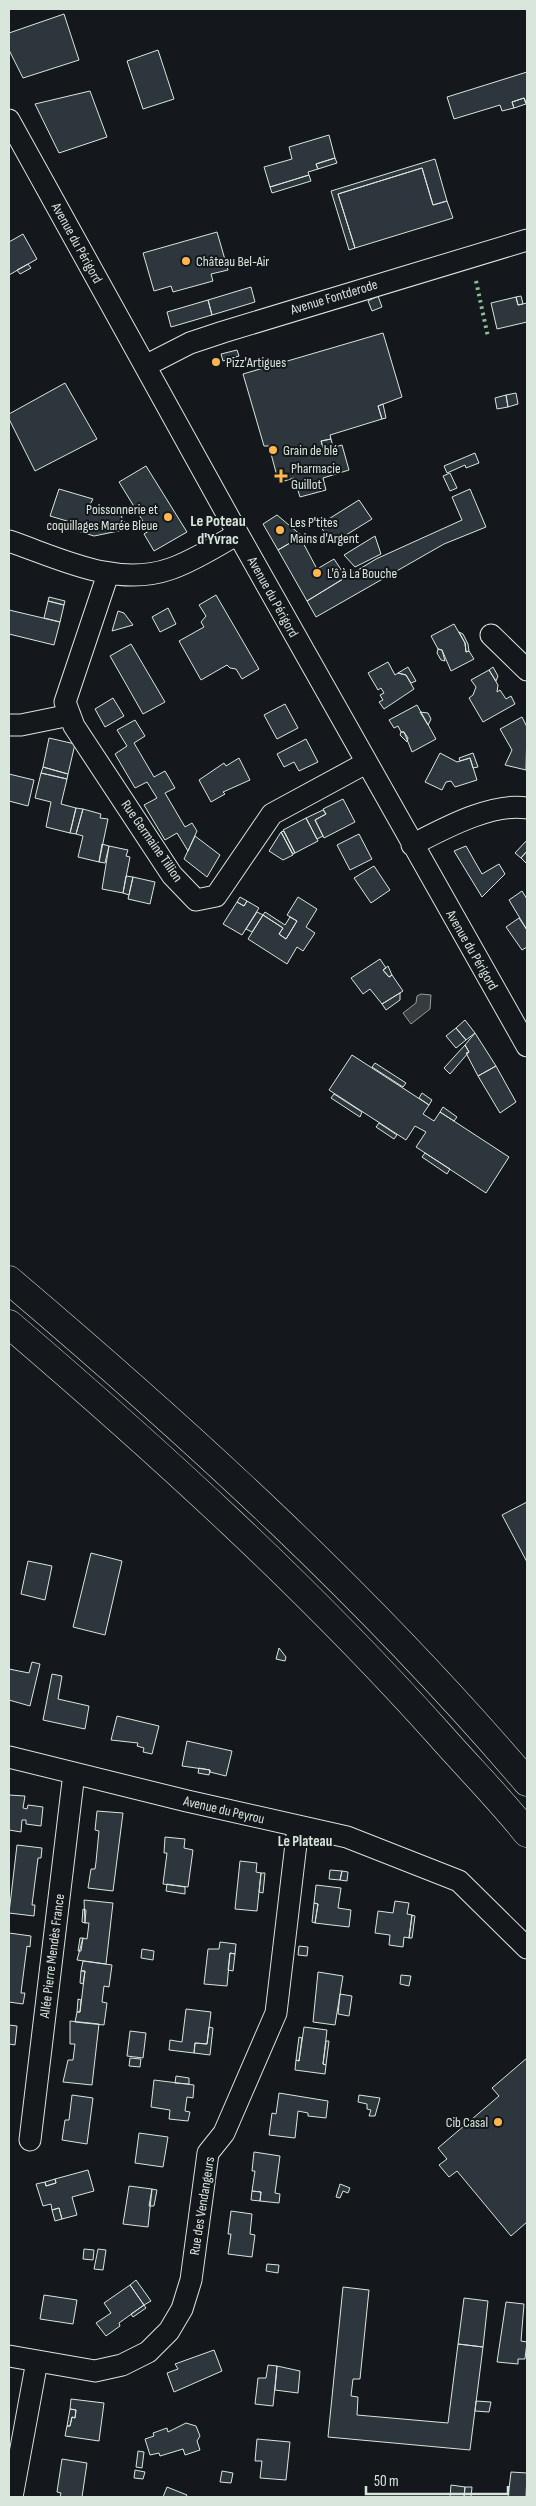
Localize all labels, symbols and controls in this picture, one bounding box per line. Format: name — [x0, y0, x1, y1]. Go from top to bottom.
street label: Avenue du Périgord — [47, 199, 106, 286]
place label: Château Bel-Air — [196, 253, 269, 270]
marker: Château Bel-Air — [180, 255, 192, 267]
street label: Avenue Fontderode — [287, 276, 380, 319]
place label: Pizz'Artigues — [226, 354, 286, 371]
marker: Pizz'Artigues — [210, 356, 222, 368]
place label: Grain de blé — [283, 442, 338, 459]
marker: Grain de blé — [267, 444, 279, 456]
place label: Pharmacie Guillot — [291, 460, 341, 493]
marker: Pharmacie Guillot — [275, 470, 287, 482]
place label: Poissonnerie et coquillages Marée Bleue — [46, 501, 158, 534]
marker: Poissonnerie et coquillages Marée Bleue — [162, 511, 174, 523]
district label: Le Poteau d'Yvrac — [190, 512, 246, 549]
place label: Les P'tites Mains d'Argent — [290, 514, 359, 547]
marker: Les P'tites Mains d'Argent — [274, 524, 286, 536]
street label: Avenue du Périgord — [243, 553, 302, 640]
place label: L'ô à La Bouche — [327, 565, 397, 582]
marker: L'ô à La Bouche — [311, 567, 323, 579]
street label: Rue Germaine Tillion — [118, 797, 186, 885]
street label: Avenue du Périgord — [442, 906, 502, 993]
street label: Avenue du Peyrou — [181, 1792, 266, 1828]
district label: Le Plateau — [278, 1832, 332, 1851]
street label: Allée Pierre Mendès France — [36, 1893, 68, 2020]
place label: Cib Casal — [446, 2114, 488, 2131]
marker: Cib Casal — [492, 2116, 504, 2128]
street label: Rue des Vendangeurs — [186, 2156, 218, 2256]
scale bar — [366, 2464, 508, 2496]
text: 50 m — [374, 2472, 399, 2491]

